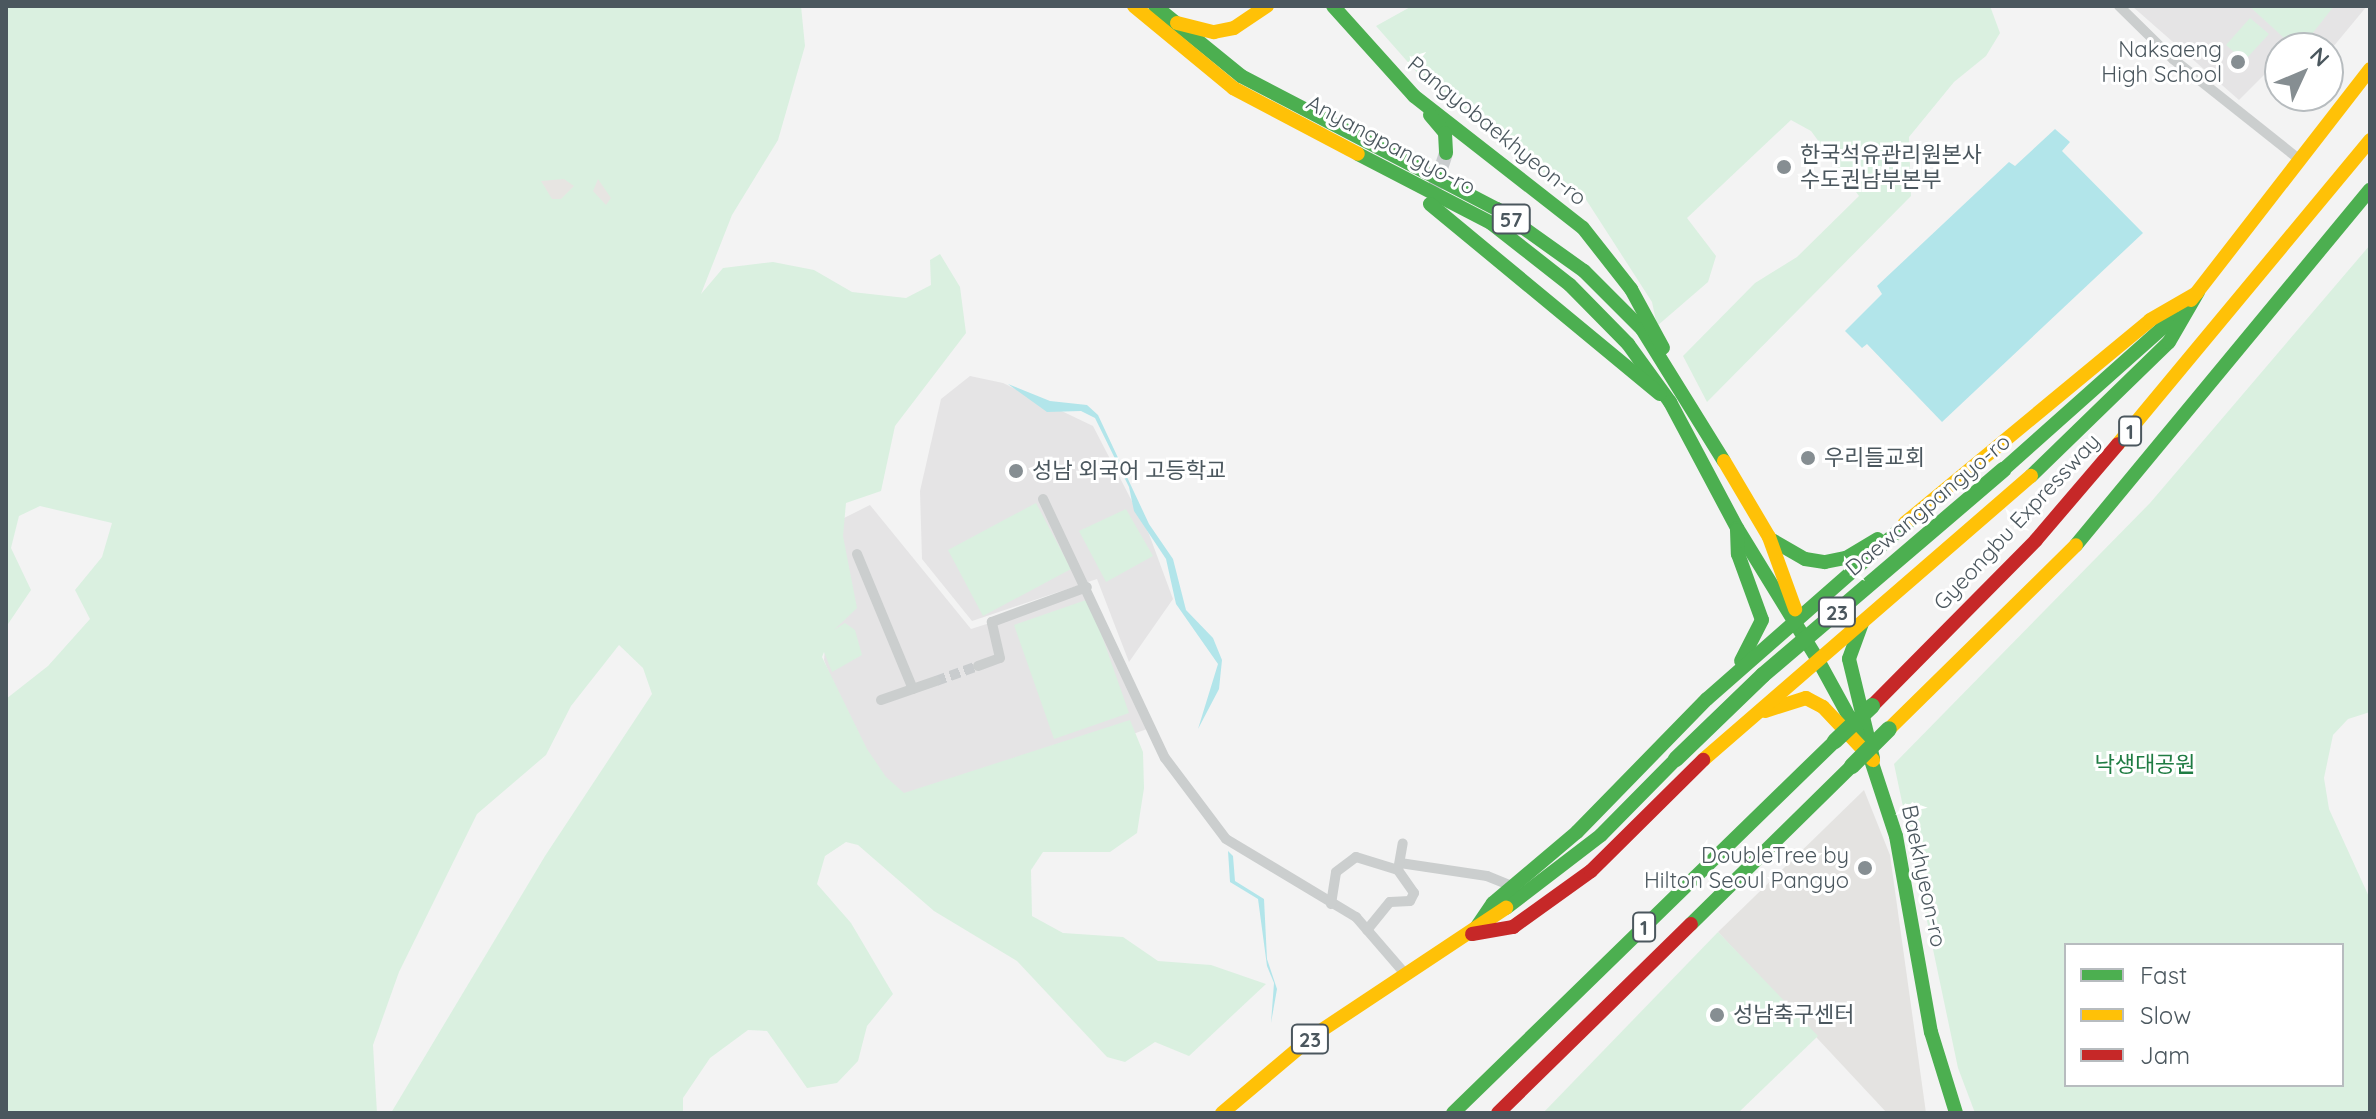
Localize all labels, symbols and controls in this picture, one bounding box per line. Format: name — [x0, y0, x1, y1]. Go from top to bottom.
north arrow — [2264, 32, 2344, 112]
place label: Naksaeng High School — [2101, 36, 2222, 88]
text: N — [2304, 41, 2336, 72]
street label: Pangyobaekhyeon-ro — [1402, 51, 1592, 211]
marker: Naksaeng High School — [2229, 53, 2247, 71]
street label: Anyangpangyo-ro — [1302, 89, 1480, 201]
place label: 한국석유관리원본사 수도권남부본부 — [1800, 141, 1982, 192]
marker: 한국석유관리원본사 수도권남부본부 — [1775, 158, 1793, 176]
road number: 57 — [1491, 203, 1531, 235]
road number: 1 — [2118, 415, 2142, 447]
street label: Daewangpangyo-ro — [1840, 428, 2016, 582]
street label: Gyeongbu Expressway — [1928, 428, 2106, 616]
place label: 우리들교회 — [1824, 445, 1925, 471]
marker: 우리들교회 — [1799, 449, 1817, 467]
place label: 성남 외국어 고등학교 — [1032, 458, 1226, 484]
marker: 성남 외국어 고등학교 — [1007, 462, 1025, 480]
road number: 23 — [1817, 596, 1857, 628]
park label: 낙생대공원 — [2094, 752, 2196, 778]
street label: Baekhyeon-ro — [1896, 802, 1952, 950]
place label: DoubleTree by Hilton Seoul Pangyo — [1644, 842, 1849, 894]
marker: DoubleTree by Hilton Seoul Pangyo — [1856, 859, 1874, 877]
road number: 1 — [1632, 911, 1656, 943]
legend — [2064, 943, 2344, 1087]
text: Fast — [2140, 960, 2187, 990]
text: Slow — [2140, 1000, 2191, 1030]
place label: 성남축구센터 — [1733, 1002, 1854, 1028]
marker: 성남축구센터 — [1708, 1006, 1726, 1024]
road number: 23 — [1290, 1023, 1330, 1055]
text: Jam — [2140, 1040, 2190, 1070]

